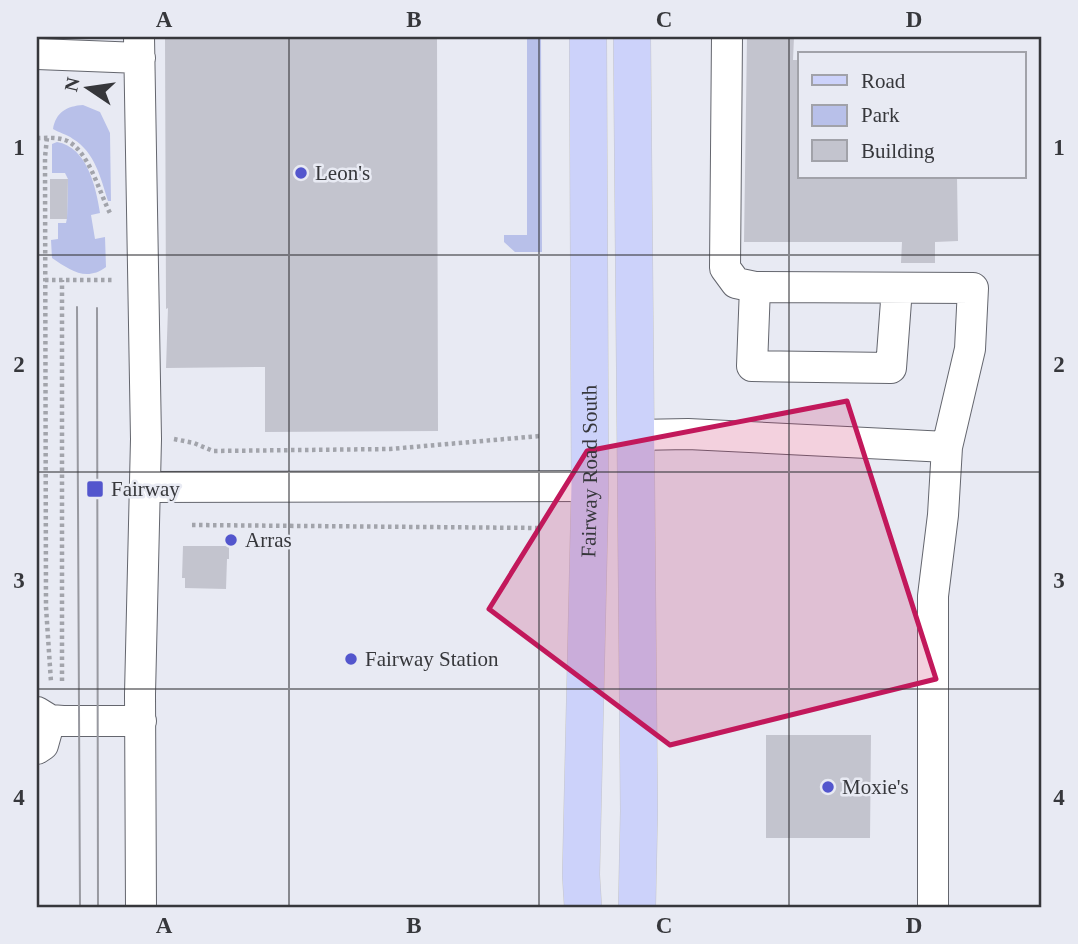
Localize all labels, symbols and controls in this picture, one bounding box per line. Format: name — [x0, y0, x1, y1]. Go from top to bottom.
text: A — [156, 7, 173, 32]
text: B — [406, 7, 422, 32]
text: C — [656, 7, 672, 32]
text: D — [906, 7, 922, 32]
north arrow — [52, 52, 122, 122]
legend — [798, 52, 1026, 178]
text: Road — [861, 69, 906, 93]
text: N — [60, 75, 84, 93]
text: Park — [861, 103, 900, 127]
text: 1 — [13, 135, 25, 160]
text: 1 — [1053, 135, 1065, 160]
text: Building — [861, 139, 935, 163]
place label: Leon's — [315, 161, 370, 185]
marker: Leon's — [293, 165, 309, 181]
text: 2 — [13, 352, 25, 377]
text: 2 — [1053, 352, 1065, 377]
street label: Fairway Road South — [576, 384, 602, 558]
place label: Fairway — [111, 477, 180, 501]
marker: Fairway — [85, 479, 105, 499]
place label: Arras — [245, 528, 292, 552]
marker: Arras — [223, 532, 239, 548]
text: 3 — [13, 568, 25, 593]
text: 3 — [1053, 568, 1065, 593]
place label: Fairway Station — [365, 647, 499, 671]
marker: Fairway Station — [343, 651, 359, 667]
place label: Moxie's — [842, 775, 909, 799]
marker: Moxie's — [820, 779, 836, 795]
text: 4 — [13, 785, 25, 810]
text: 4 — [1053, 785, 1065, 810]
text: A — [156, 913, 173, 938]
text: B — [406, 913, 422, 938]
text: C — [656, 913, 672, 938]
text: D — [906, 913, 922, 938]

